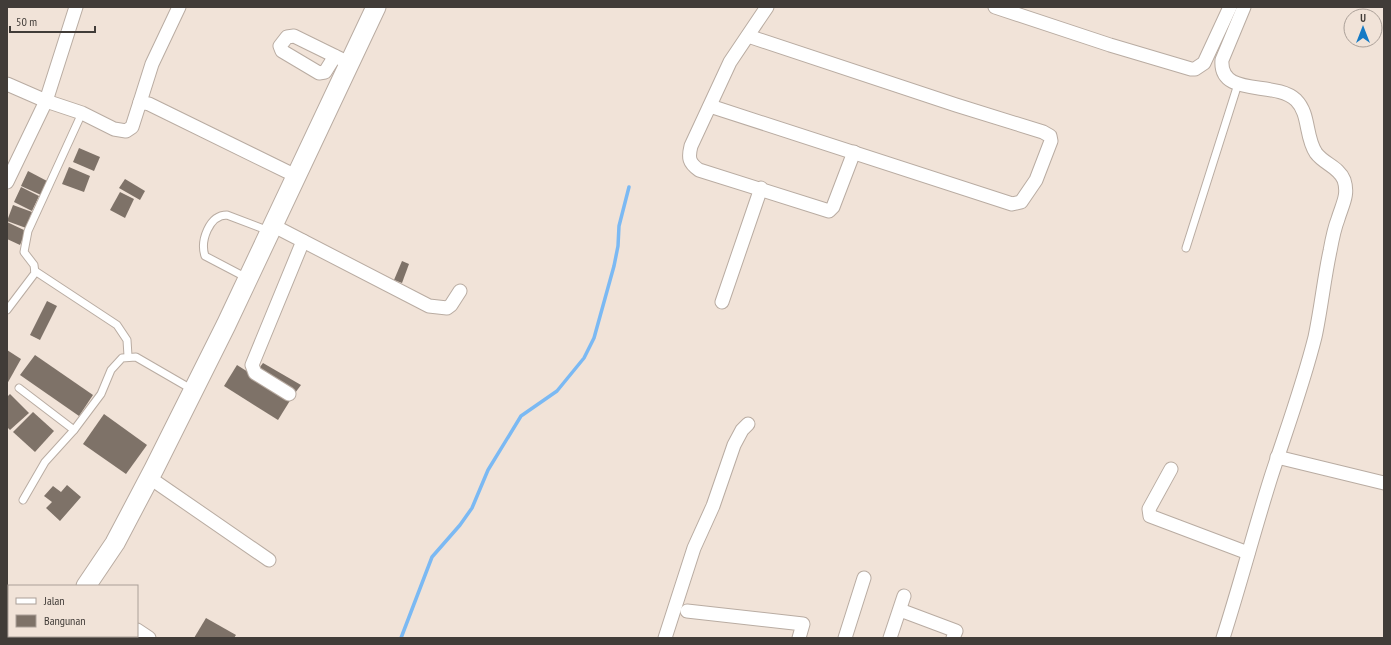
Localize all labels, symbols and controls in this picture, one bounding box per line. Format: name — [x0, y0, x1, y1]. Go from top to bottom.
scale bar — [10, 8, 95, 34]
north arrow — [1343, 8, 1383, 48]
text: U — [1360, 11, 1366, 25]
text: 50 m — [16, 14, 37, 29]
legend — [8, 585, 138, 637]
text: Jalan — [43, 593, 65, 608]
text: Bangunan — [44, 613, 85, 628]

